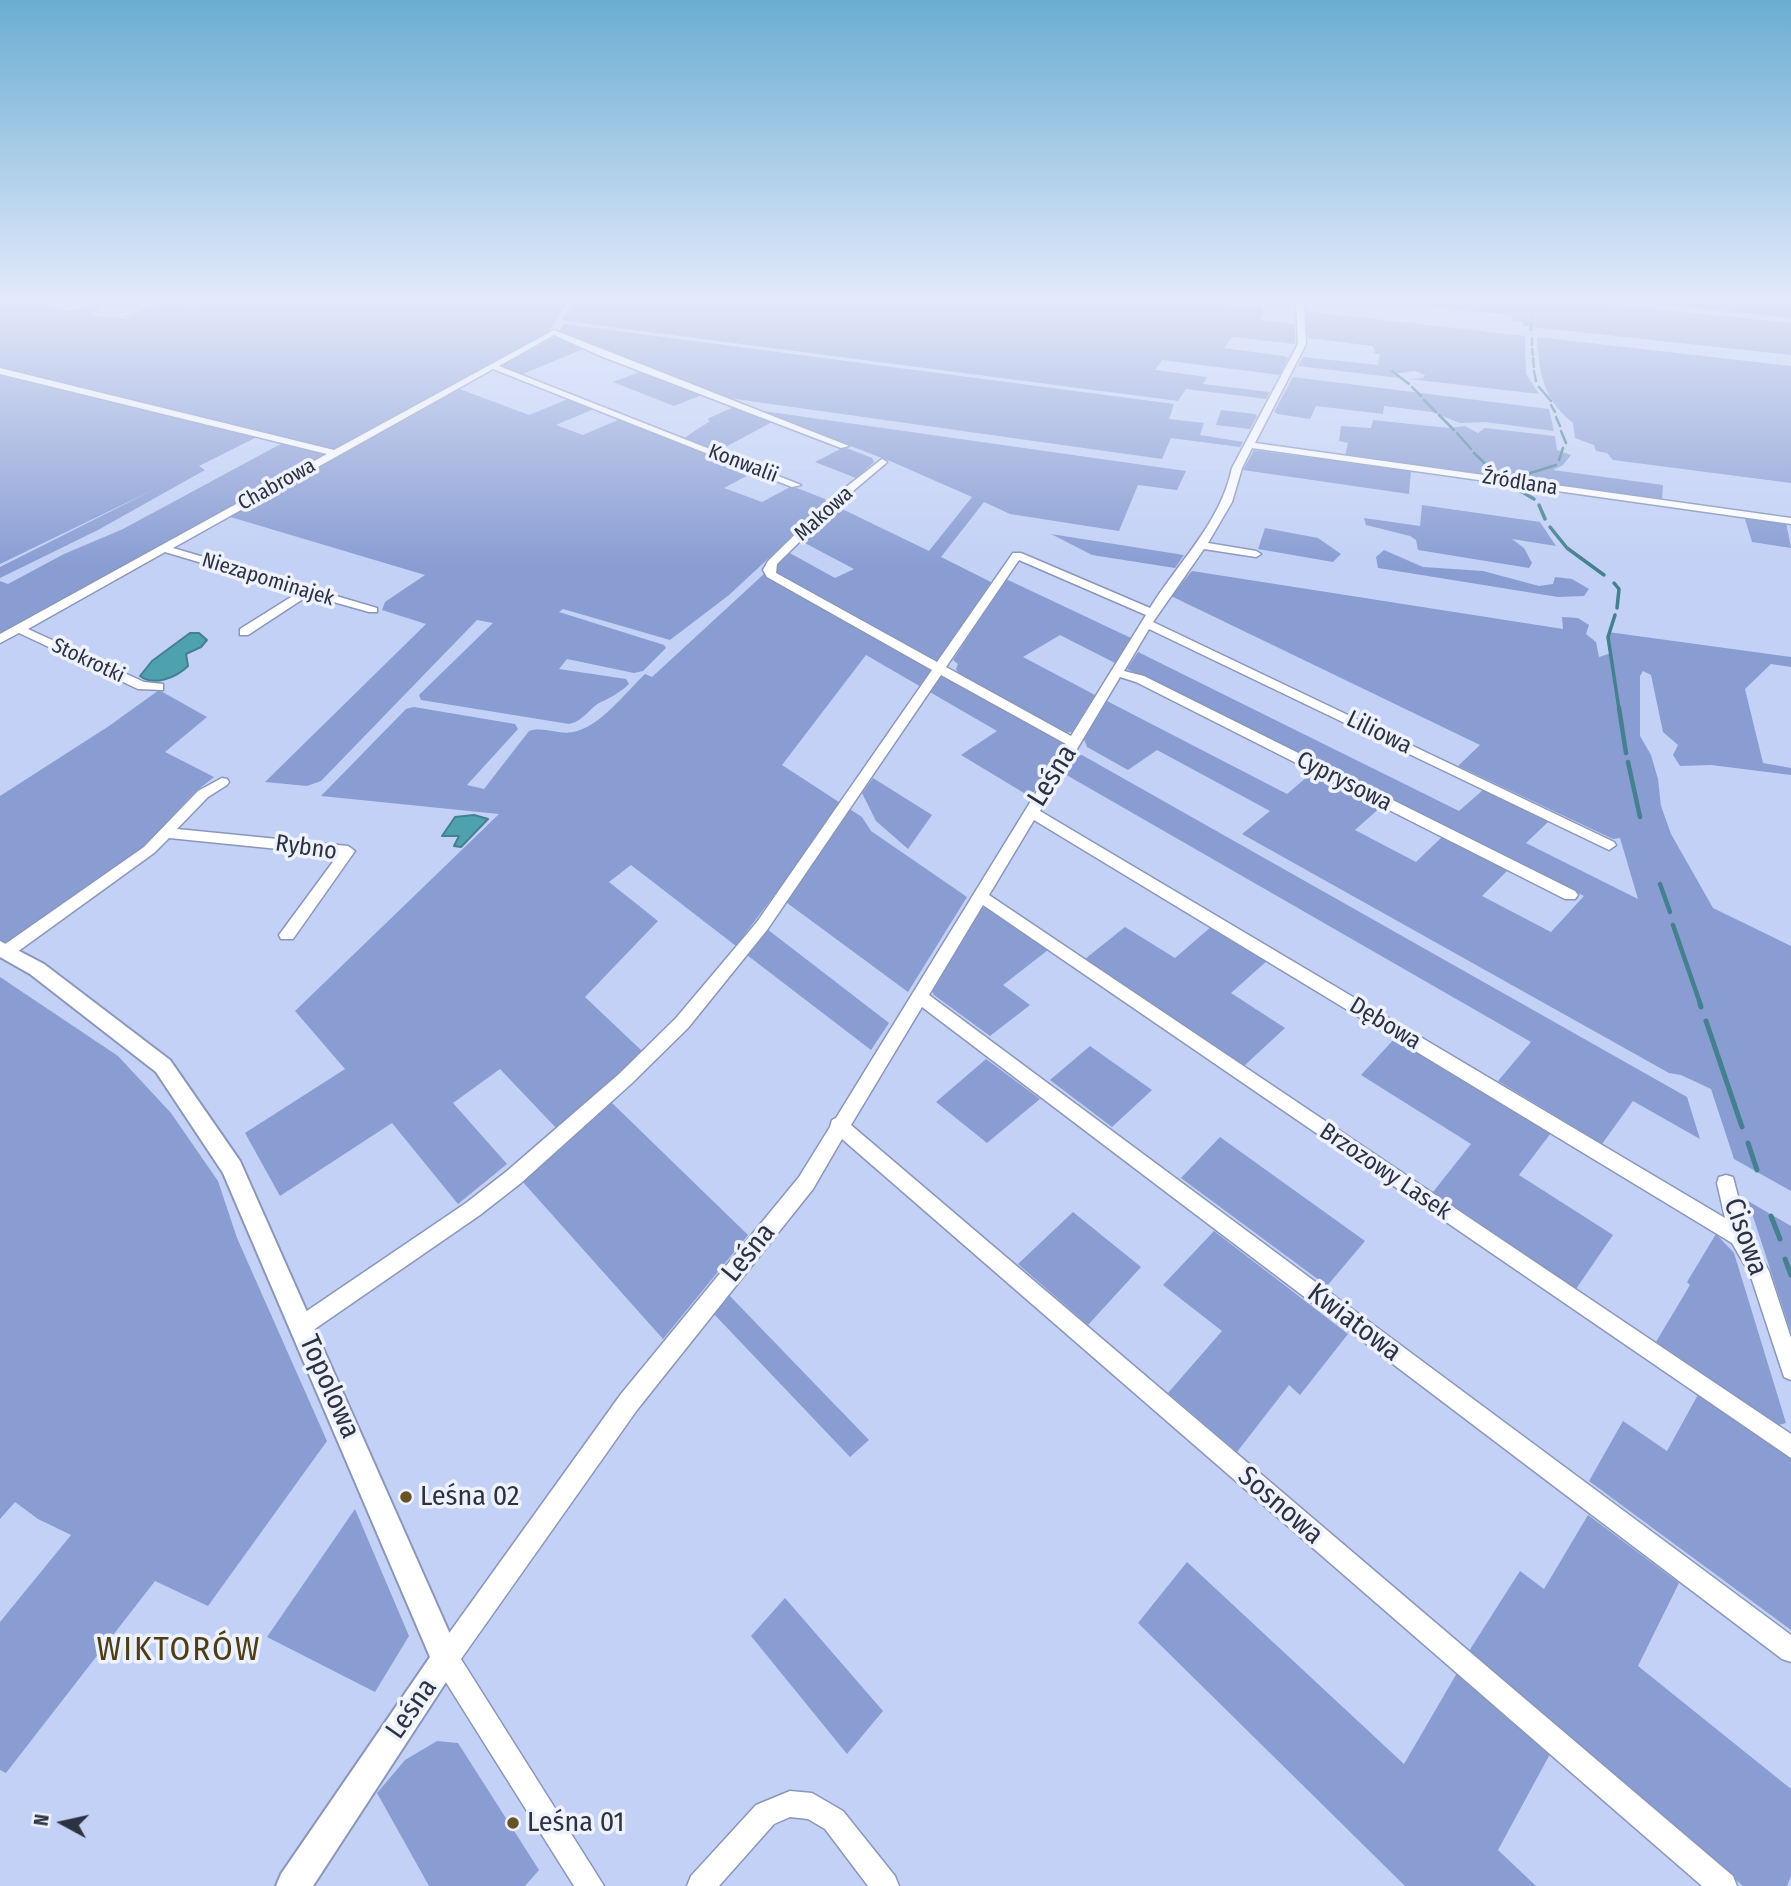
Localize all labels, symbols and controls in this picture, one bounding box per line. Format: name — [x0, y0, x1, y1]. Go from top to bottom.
street label: Konwalii — [705, 439, 781, 489]
street label: Chabrowa — [234, 453, 320, 517]
street label: Źródlana — [1481, 465, 1559, 501]
street label: Makowa — [790, 481, 858, 547]
street label: Niezapominajek — [199, 548, 337, 612]
street label: Stokrotki — [48, 633, 128, 689]
street label: Liliowa — [1342, 705, 1416, 761]
street label: Leśna — [1021, 739, 1085, 813]
street label: Cyprysowa — [1291, 746, 1397, 818]
street label: Rybno — [273, 829, 339, 867]
street label: Dębowa — [1344, 991, 1426, 1057]
street label: Brzozowy Lasek — [1314, 1117, 1456, 1227]
street label: Cisowa — [1716, 1194, 1774, 1280]
street label: Leśna — [715, 1217, 783, 1289]
street label: Kwiatowa — [1300, 1277, 1408, 1369]
street label: Topolowa — [291, 1330, 367, 1444]
street label: Sosnowa — [1231, 1460, 1329, 1552]
place label: Leśna 02 — [420, 1480, 519, 1514]
marker: Leśna 02 — [398, 1489, 414, 1505]
district label: WIKTORÓW — [98, 1631, 260, 1671]
street label: Leśna — [379, 1672, 445, 1746]
north arrow — [28, 1788, 98, 1858]
place label: Leśna 01 — [527, 1806, 624, 1840]
text: N — [30, 1813, 54, 1827]
marker: Leśna 01 — [505, 1815, 521, 1831]

